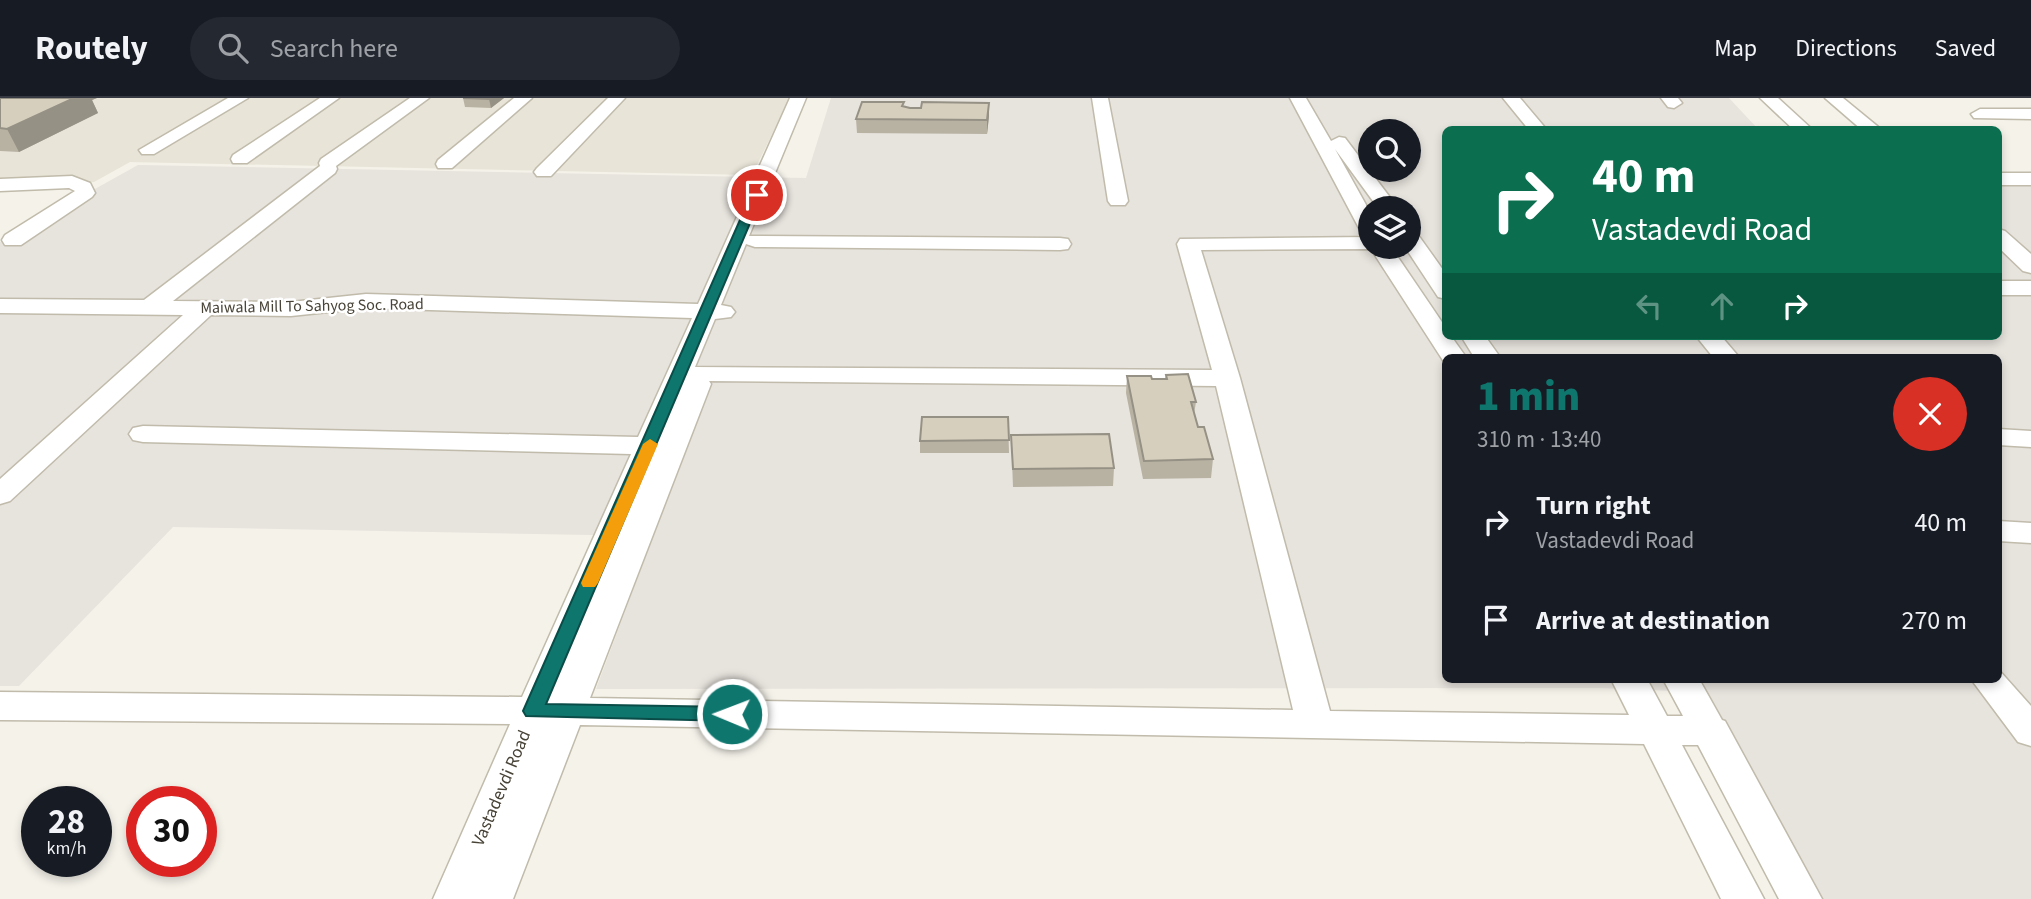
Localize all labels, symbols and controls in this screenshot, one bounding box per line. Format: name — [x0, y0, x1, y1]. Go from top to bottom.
search box — [190, 17, 680, 80]
text: Routely — [35, 25, 148, 72]
icon: search — [214, 29, 252, 67]
text: Search here — [270, 30, 398, 67]
text: Map — [1714, 31, 1757, 66]
text: Directions — [1795, 31, 1897, 66]
text: Saved — [1935, 31, 1996, 66]
map controls — [1358, 119, 1421, 259]
button: search — [1358, 119, 1421, 182]
text: 40 m — [1592, 142, 1696, 212]
icon: right — [1477, 154, 1568, 245]
pin — [727, 165, 787, 225]
icon: arrive — [738, 176, 776, 214]
button: layers — [1358, 196, 1421, 259]
text: Vastadevdi Road — [1592, 207, 1812, 253]
icon: left — [1630, 287, 1668, 325]
icon: ahead — [1703, 287, 1741, 325]
icon: right — [1776, 287, 1814, 325]
street label: Maiwala Mill To Sahyog Soc. Road — [200, 293, 424, 319]
text: 1 min — [1477, 367, 1580, 427]
button: close — [1893, 377, 1967, 451]
text: 310 m · 13:40 — [1477, 423, 1601, 456]
text: Turn right — [1536, 487, 1651, 524]
icon: right — [1477, 503, 1515, 541]
text: 40 m — [1914, 504, 1967, 541]
text: Vastadevdi Road — [1536, 524, 1694, 557]
icon: arrive — [1477, 601, 1515, 639]
text: Arrive at destination — [1536, 602, 1770, 639]
text: 270 m — [1901, 602, 1967, 639]
position arrow — [695, 677, 769, 751]
street label: Vastadevdi Road — [466, 726, 537, 850]
speed limit sign: 30 — [126, 786, 217, 877]
text: 28 — [48, 797, 85, 847]
text: km/h — [47, 836, 86, 861]

